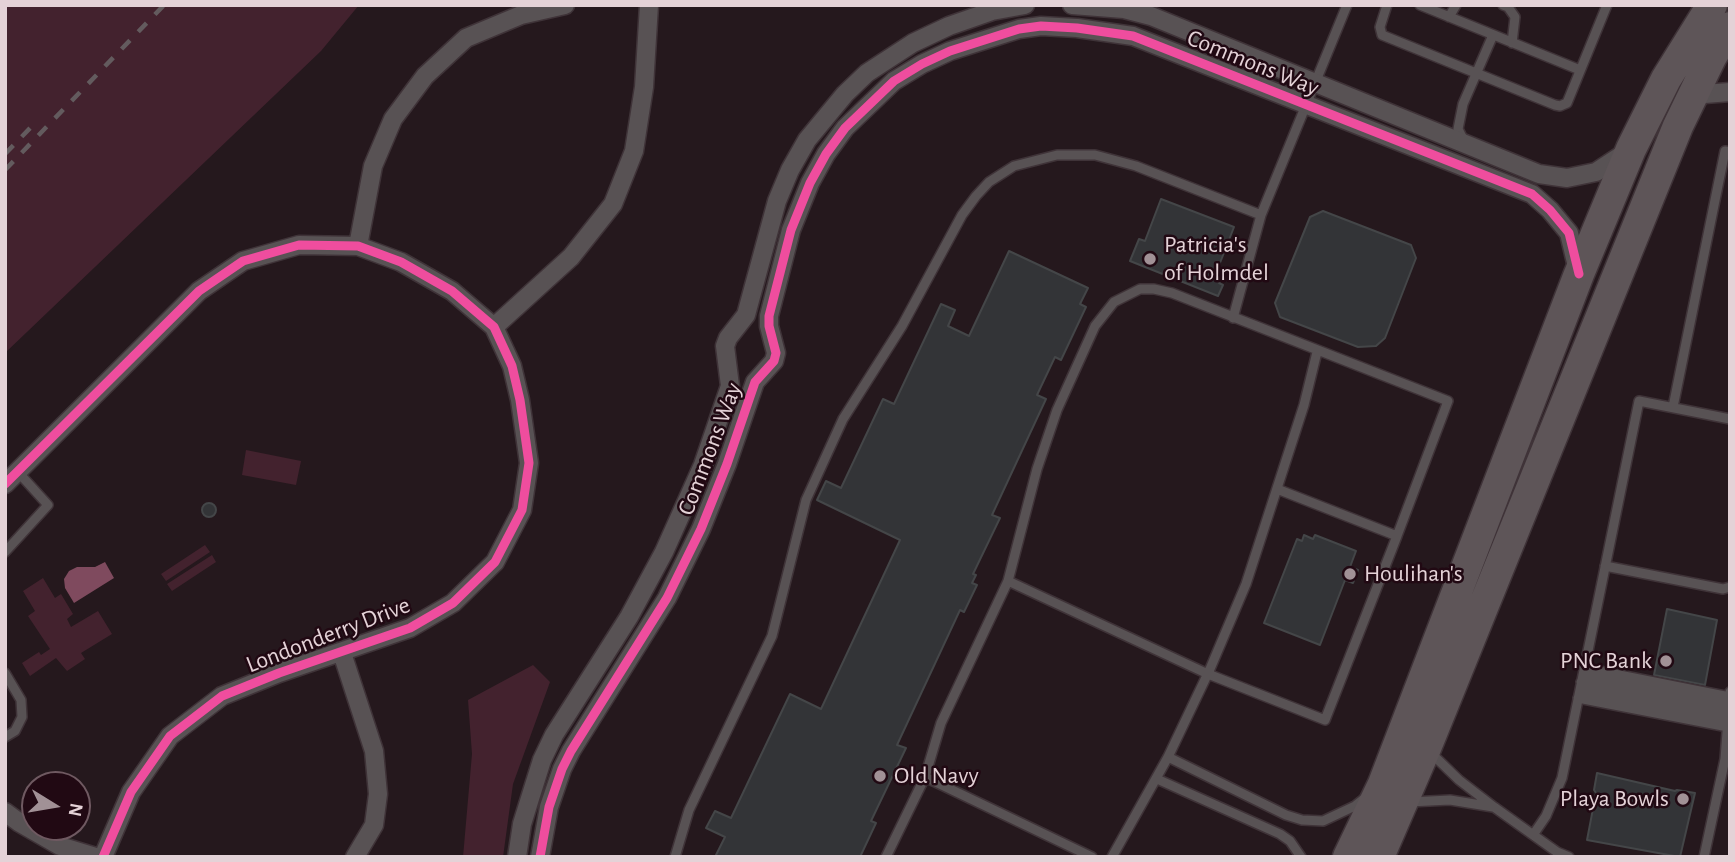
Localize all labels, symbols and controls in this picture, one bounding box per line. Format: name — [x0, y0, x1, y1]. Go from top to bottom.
street label: Commons Way — [1183, 23, 1323, 103]
place label: Patricia's of Holmdel — [1164, 231, 1269, 287]
marker: Patricia's of Holmdel — [1142, 251, 1158, 267]
street label: Commons Way — [672, 379, 748, 519]
place label: Houlihan's — [1364, 560, 1463, 588]
marker: Houlihan's — [1342, 566, 1358, 582]
street label: Londonderry Drive — [242, 590, 414, 680]
place label: PNC Bank — [1560, 647, 1652, 675]
marker: PNC Bank — [1658, 653, 1674, 669]
place label: Old Navy — [894, 762, 979, 790]
marker: Old Navy — [872, 768, 888, 784]
north arrow — [21, 771, 91, 841]
place label: Playa Bowls — [1560, 785, 1669, 813]
marker: Playa Bowls — [1675, 791, 1691, 807]
text: N — [65, 801, 86, 818]

